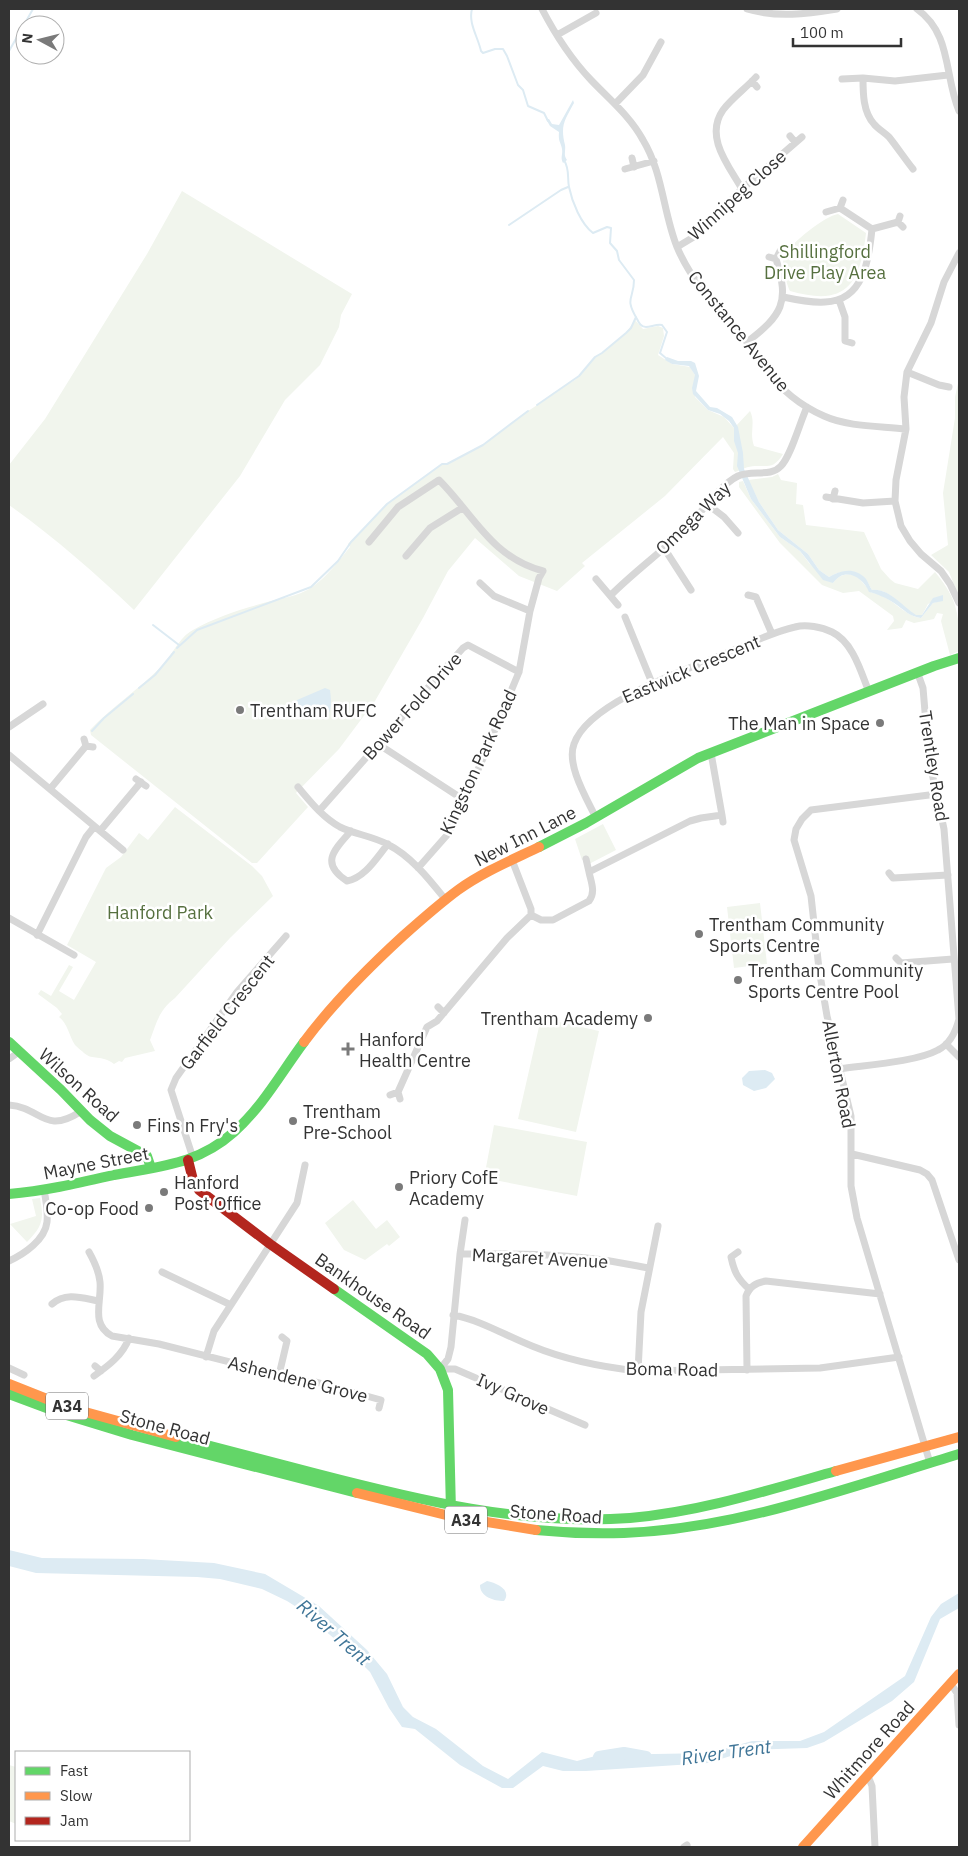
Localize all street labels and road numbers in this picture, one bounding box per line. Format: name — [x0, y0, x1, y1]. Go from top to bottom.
street label: Winnipeg Close — [683, 145, 791, 245]
street label: Constance Avenue — [683, 266, 795, 396]
street label: Omega Way — [650, 476, 736, 560]
street label: Eastwick Crescent — [618, 630, 764, 708]
street label: Bower Fold Drive — [358, 647, 467, 765]
street label: Kingston Park Road — [434, 686, 522, 838]
street label: Trentley Road — [914, 709, 954, 823]
street label: New Inn Lane — [470, 800, 580, 871]
street label: Garfield Crescent — [175, 950, 279, 1074]
street label: Allerton Road — [817, 1018, 861, 1130]
street label: Wilson Road — [34, 1043, 124, 1127]
street label: Mayne Street — [41, 1142, 151, 1184]
street label: Margaret Avenue — [471, 1243, 609, 1273]
street label: Bankhouse Road — [311, 1248, 435, 1344]
street label: Ashendene Grove — [226, 1351, 370, 1407]
street label: Boma Road — [625, 1357, 719, 1381]
street label: Ivy Grove — [473, 1368, 553, 1420]
road number: A34 — [46, 1392, 88, 1420]
street label: Stone Road — [117, 1404, 213, 1450]
street label: Stone Road — [509, 1499, 603, 1529]
road number: A34 — [445, 1506, 487, 1534]
street label: Whitmore Road — [819, 1696, 919, 1804]

